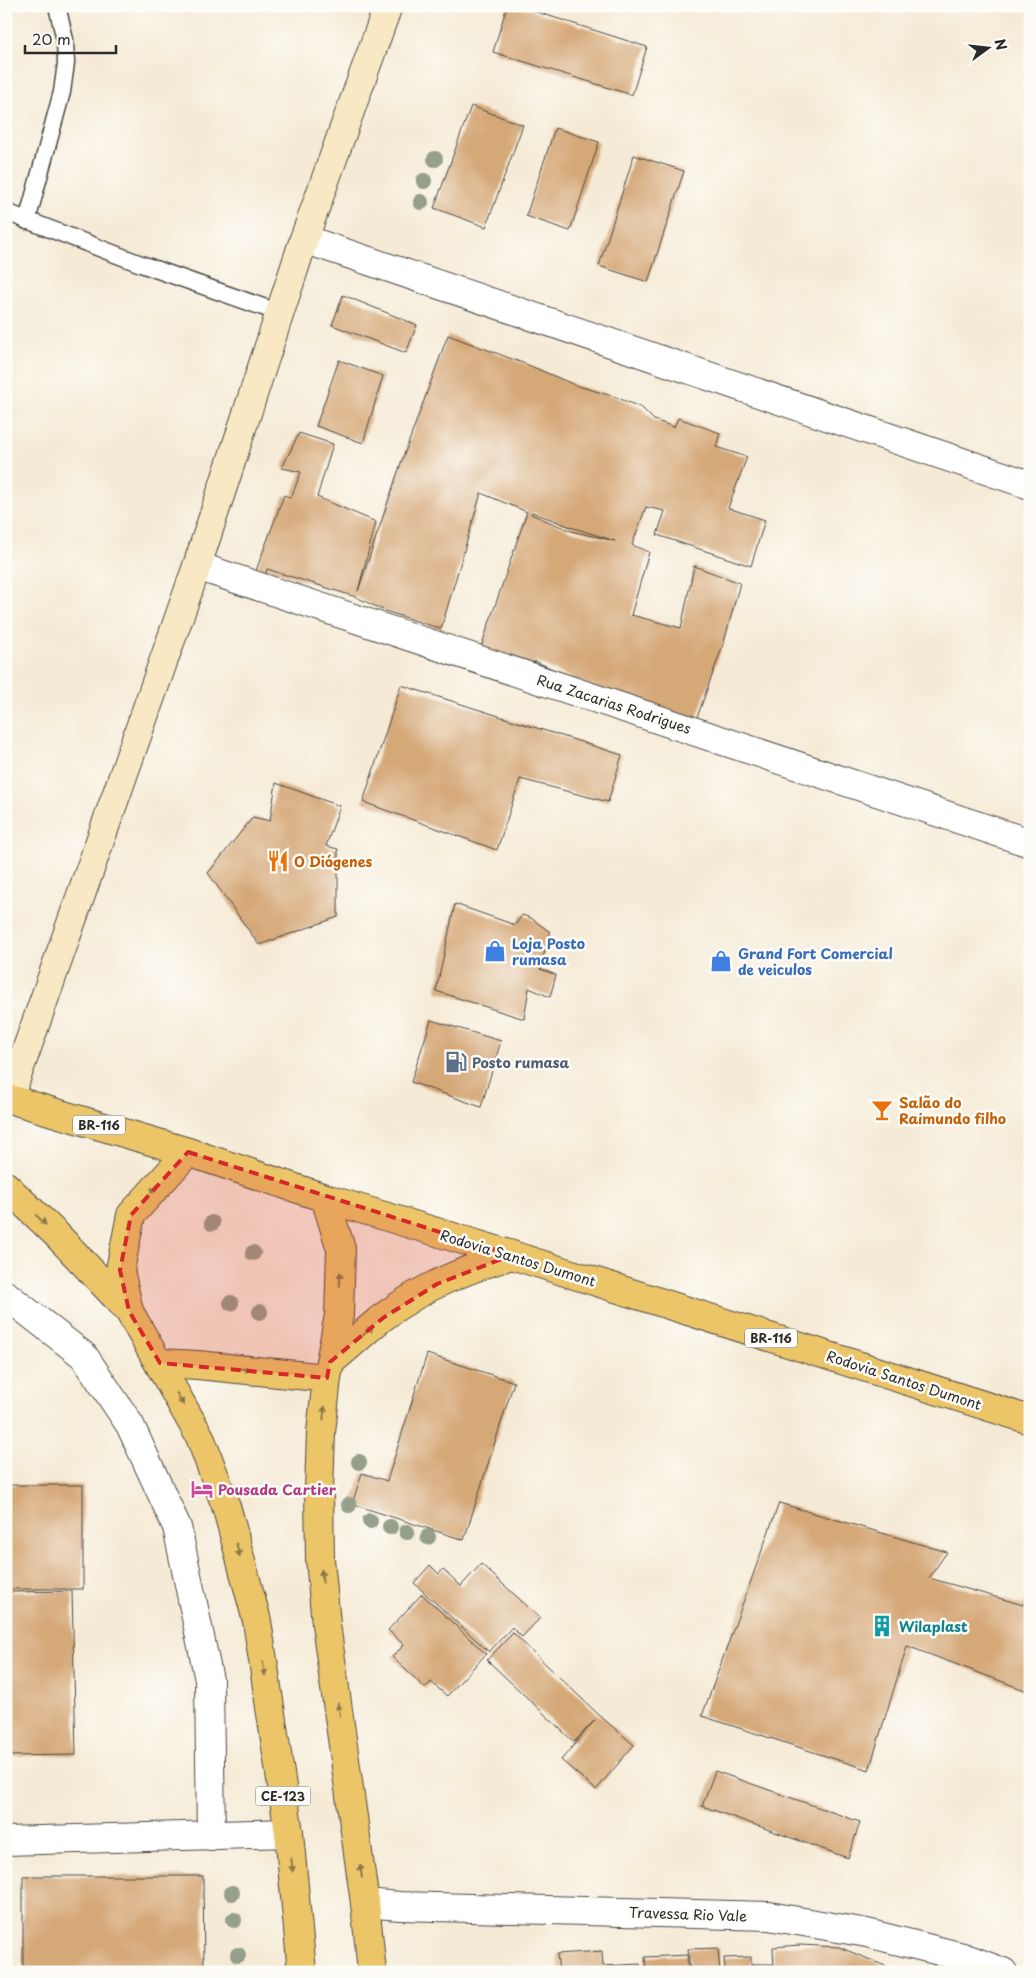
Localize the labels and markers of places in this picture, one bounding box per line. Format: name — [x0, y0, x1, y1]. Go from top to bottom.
restaurant icon: O Diógenes — [265, 848, 291, 874]
place label: O Diógenes — [294, 851, 373, 872]
place label: Loja Posto rumasa — [512, 933, 585, 970]
shop icon: Loja Posto rumasa — [482, 938, 508, 964]
place label: Grand Fort Comercial de veiculos — [738, 943, 893, 980]
shop icon: Grand Fort Comercial de veiculos — [708, 948, 734, 974]
fuel station icon: Posto rumasa — [443, 1049, 469, 1075]
place label: Posto rumasa — [472, 1052, 570, 1073]
place label: Salão do Raimundo filho — [899, 1092, 1006, 1129]
bar icon: Salão do Raimundo filho — [869, 1097, 895, 1123]
hotel icon: Pousada Cartier — [189, 1476, 215, 1502]
place label: Pousada Cartier — [218, 1479, 337, 1500]
building icon: Wilaplast — [869, 1613, 895, 1639]
place label: Wilaplast — [899, 1616, 968, 1637]

